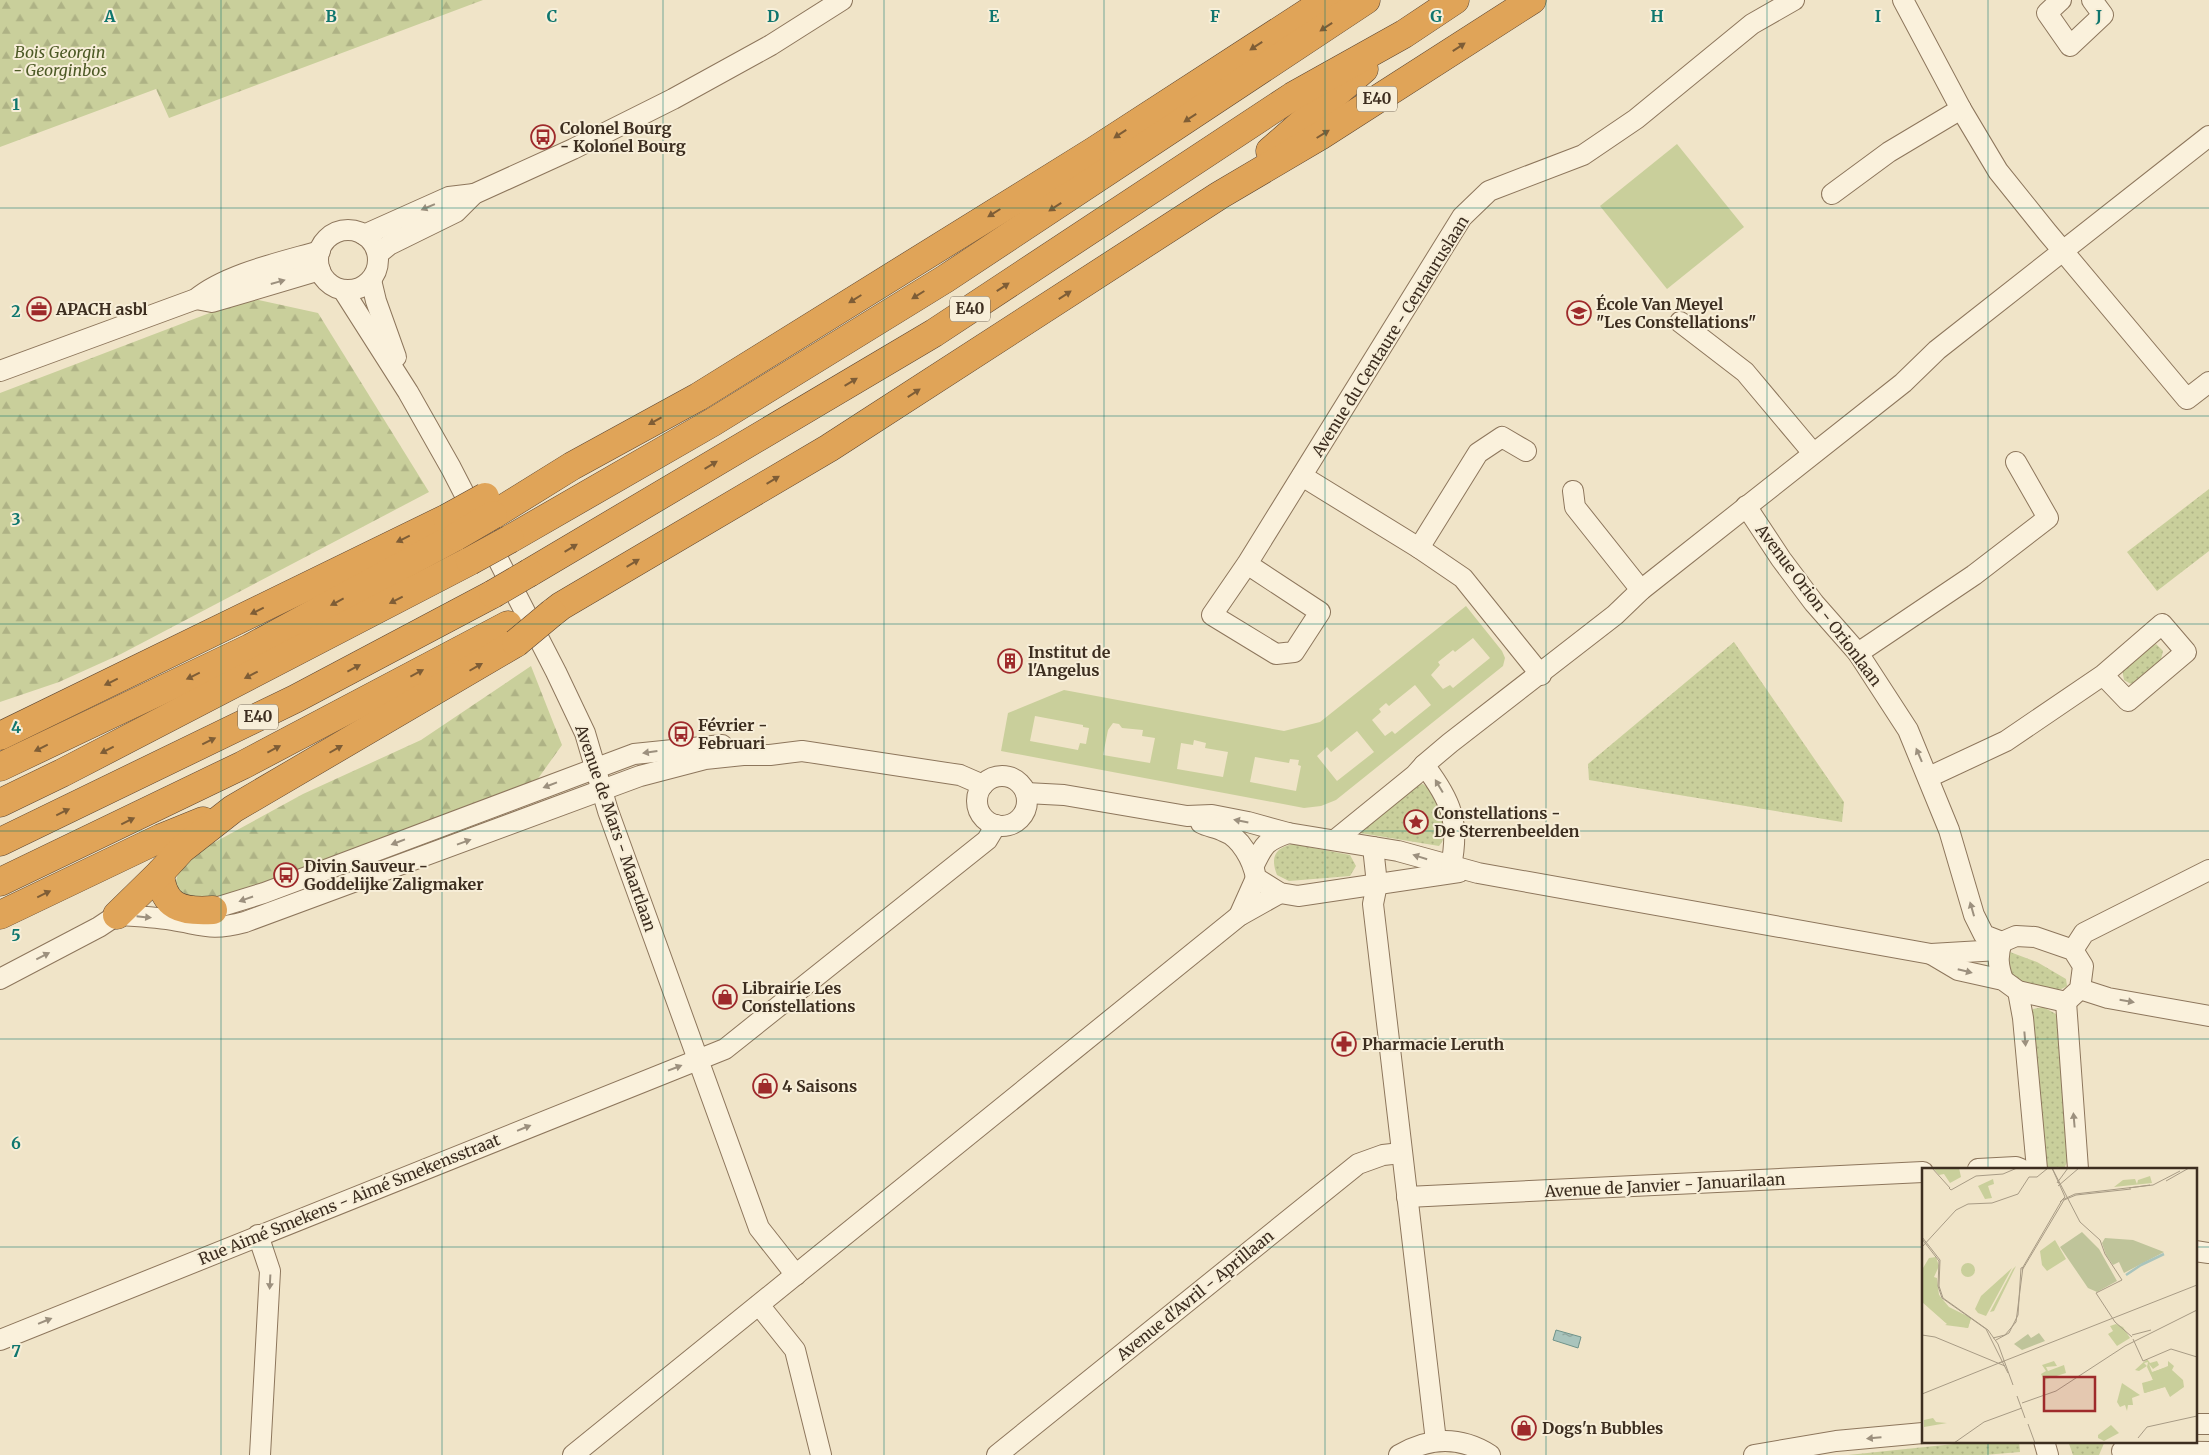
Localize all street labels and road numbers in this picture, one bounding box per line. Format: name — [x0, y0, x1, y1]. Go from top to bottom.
road number: E40 — [1357, 86, 1397, 112]
street label: Avenue du Centaure - Centauruslaan — [1307, 211, 1473, 461]
road number: E40 — [950, 296, 990, 322]
street label: Avenue Orion - Orionlaan — [1751, 519, 1887, 690]
road number: E40 — [238, 704, 278, 730]
street label: Avenue de Mars - Maartlaan — [571, 721, 661, 934]
street label: Rue Aimé Smekens - Aimé Smekensstraat — [195, 1129, 503, 1269]
street label: Avenue de Janvier - Januarilaan — [1543, 1169, 1786, 1201]
street label: Avenue d'Avril - Aprillaan — [1112, 1225, 1278, 1365]

